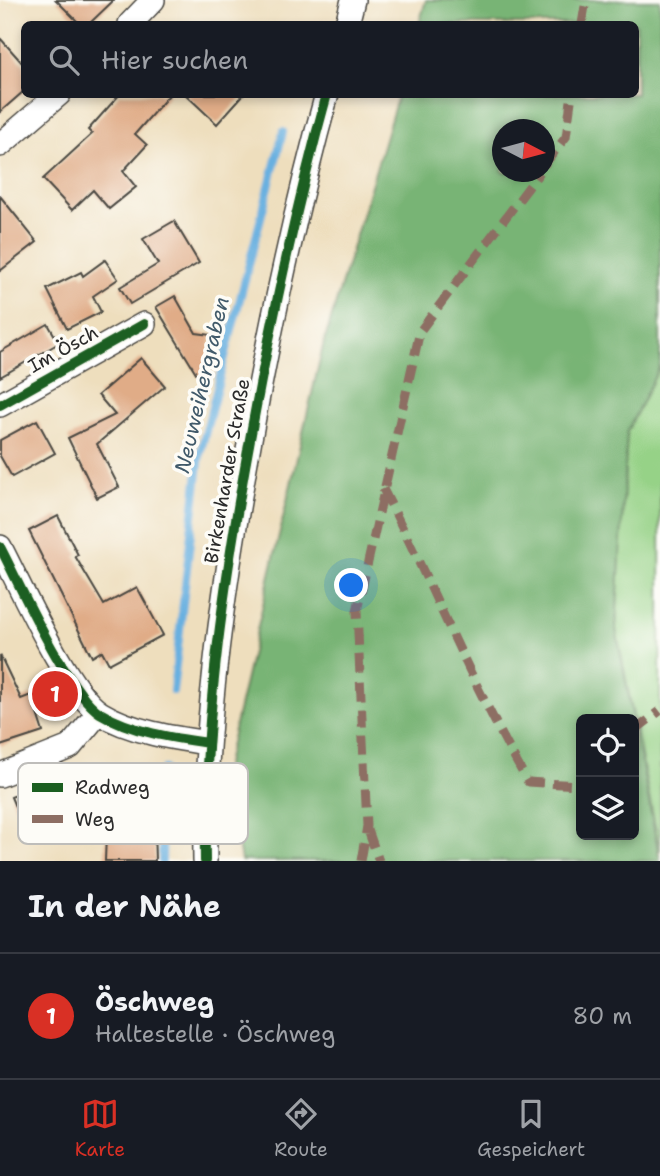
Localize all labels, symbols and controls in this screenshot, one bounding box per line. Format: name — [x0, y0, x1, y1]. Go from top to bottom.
search box — [21, 21, 639, 98]
icon: search — [45, 41, 83, 79]
text: Hier suchen — [101, 42, 248, 77]
north arrow — [492, 119, 555, 182]
water label: Neuweihergraben — [168, 294, 236, 476]
street label: Im Ösch — [23, 320, 103, 378]
street label: Birkenharder Straße — [198, 377, 256, 565]
your location — [334, 568, 368, 602]
pin: 1 — [32, 668, 78, 720]
map controls — [576, 714, 639, 840]
button: locate — [576, 714, 639, 777]
legend — [18, 763, 248, 844]
text: Radweg — [75, 775, 150, 800]
button: layers — [576, 777, 639, 840]
text: Weg — [75, 807, 115, 832]
text: In der Nähe — [28, 886, 221, 927]
text: Öschweg — [95, 984, 214, 1019]
text: 1 — [46, 1001, 56, 1031]
text: 80 m — [573, 1001, 632, 1031]
text: Haltestelle · Öschweg — [95, 1019, 335, 1049]
tab: Karte — [75, 1095, 125, 1162]
tab: Route — [274, 1095, 328, 1162]
tab: Gespeichert — [477, 1095, 585, 1162]

